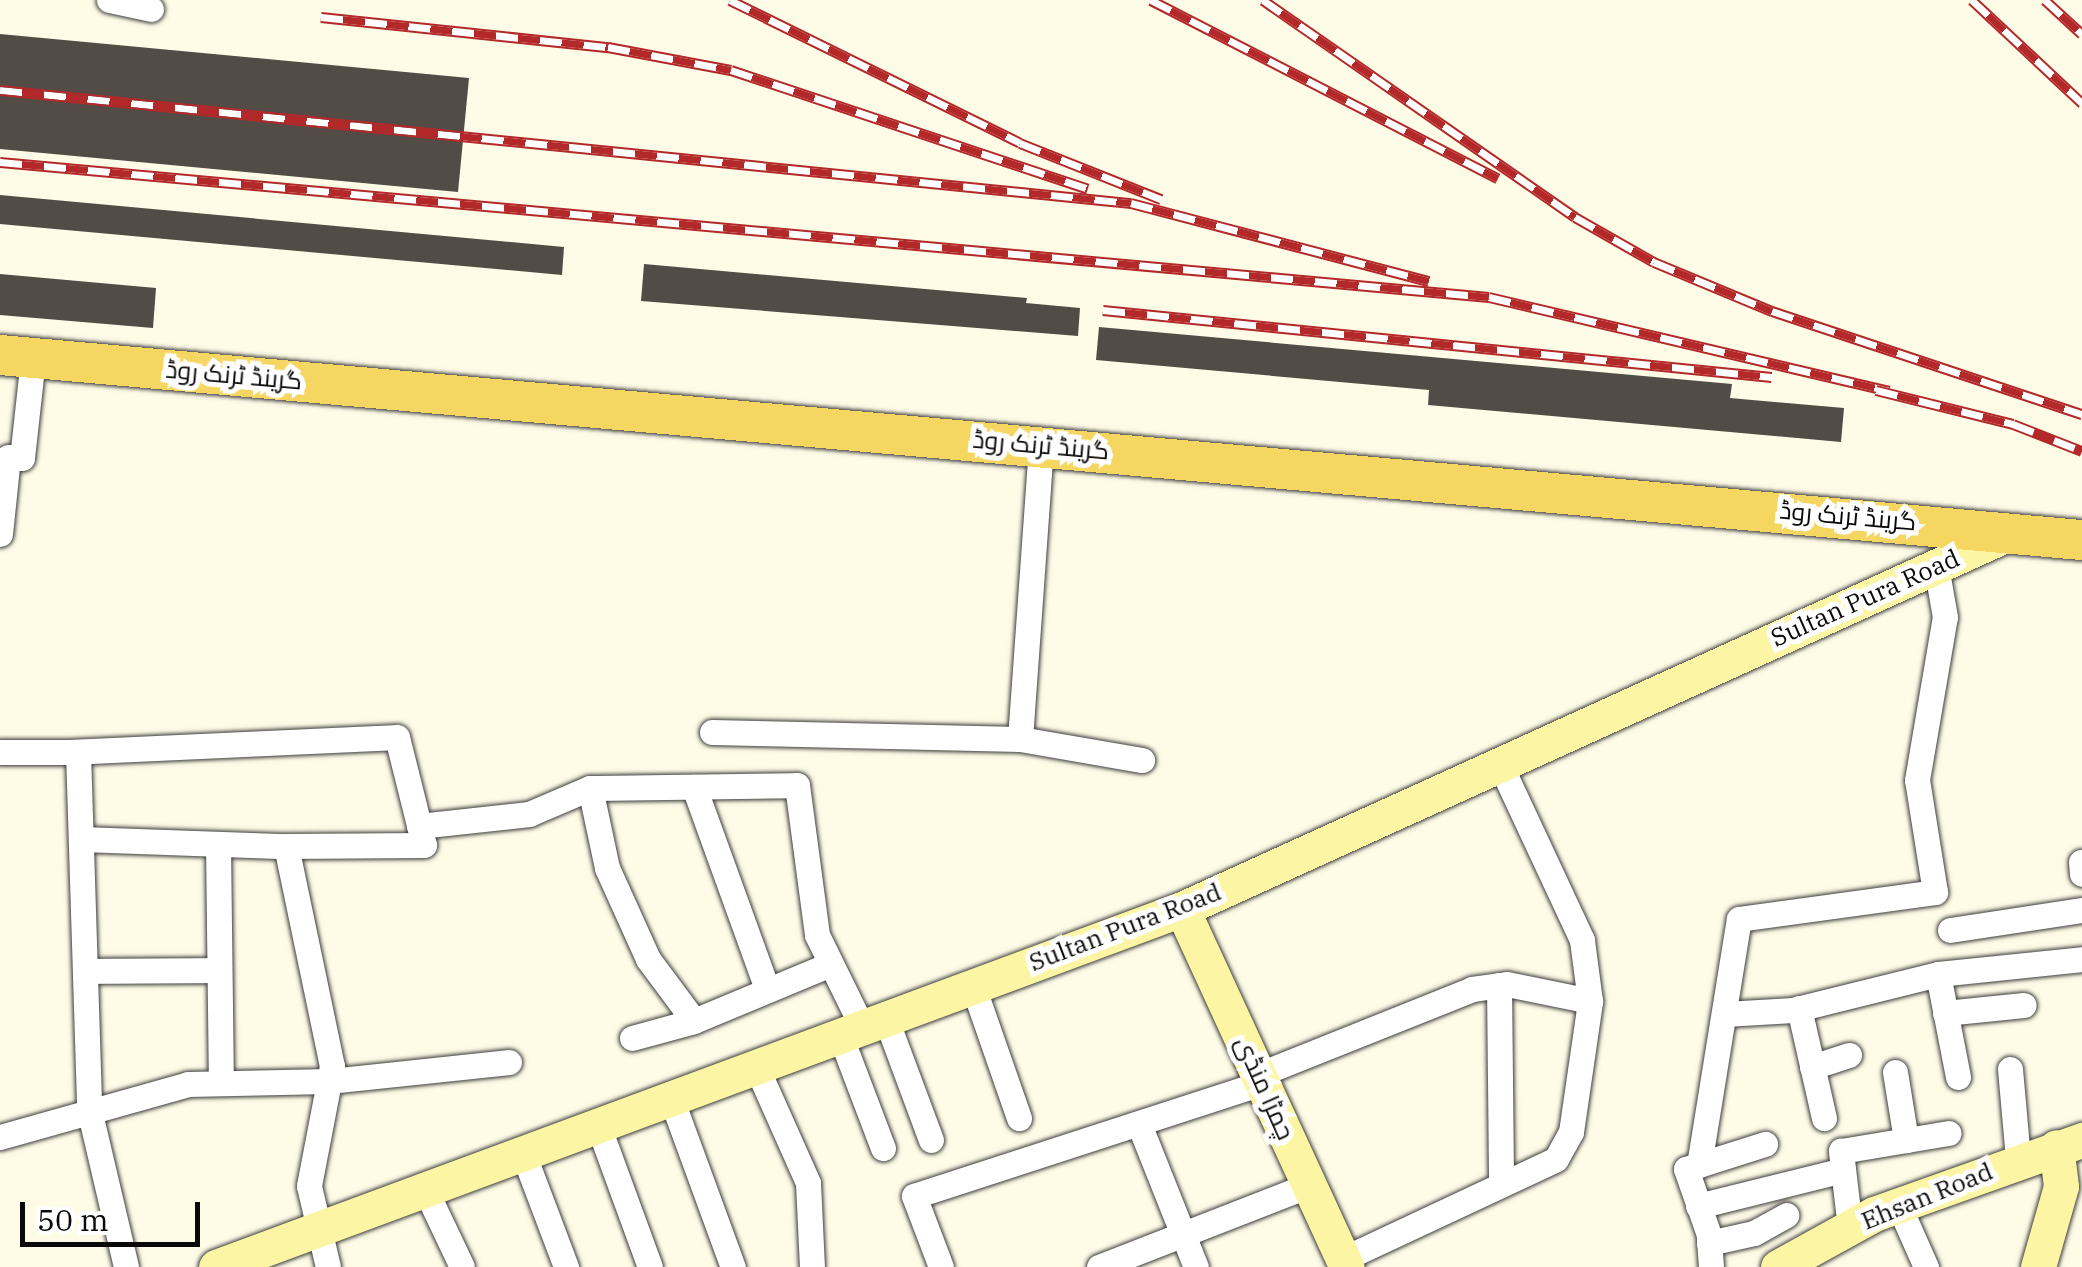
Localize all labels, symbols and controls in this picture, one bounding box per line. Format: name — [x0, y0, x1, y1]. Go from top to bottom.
street label: گرینڈ ٹرنک روڈ — [164, 354, 304, 396]
street label: گرینڈ ٹرنک روڈ — [971, 424, 1111, 466]
street label: گرینڈ ٹرنک روڈ — [1778, 495, 1918, 537]
street label: Sultan Pura Road — [1766, 543, 1964, 653]
street label: Sultan Pura Road — [1025, 877, 1225, 977]
street label: چمڑا منڈی — [1229, 1032, 1301, 1144]
street label: Ehsan Road — [1857, 1156, 1997, 1236]
scale bar — [25, 1182, 205, 1244]
text: 50 m — [37, 1200, 109, 1239]

